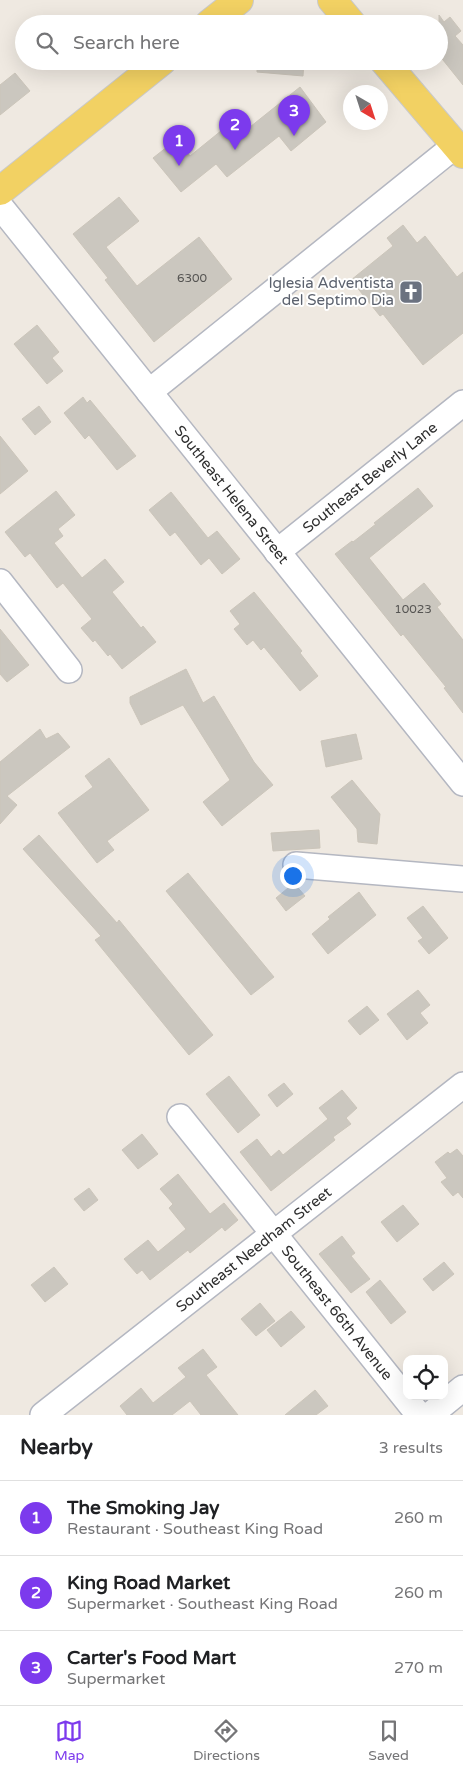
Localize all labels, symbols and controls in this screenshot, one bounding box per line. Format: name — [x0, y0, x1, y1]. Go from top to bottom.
search box — [15, 15, 448, 70]
icon: search — [33, 29, 61, 57]
text: Search here — [73, 32, 180, 54]
north arrow — [343, 85, 388, 130]
pin: 3 — [278, 95, 310, 136]
pin: 2 — [219, 109, 251, 150]
pin: 1 — [163, 125, 195, 166]
house number: 6300 — [177, 271, 208, 285]
place label: Iglesia Adventista del Septimo Dia — [268, 274, 394, 309]
church icon: Iglesia Adventista del Septimo Dia — [398, 279, 424, 305]
street label: Southeast Beverly Lane — [299, 418, 441, 537]
street label: Southeast Helena Street — [171, 422, 293, 568]
house number: 10023 — [394, 602, 432, 616]
your location — [280, 863, 306, 889]
street label: Southeast Needham Street — [172, 1183, 335, 1316]
street label: Southeast 66th Avenue — [278, 1242, 396, 1384]
map controls — [403, 1355, 448, 1400]
button: locate — [403, 1355, 448, 1400]
text: Nearby — [20, 1435, 93, 1460]
text: 3 results — [379, 1438, 443, 1458]
text: The Smoking Jay — [67, 1497, 219, 1519]
text: 1 — [31, 1508, 41, 1528]
text: 260 m — [394, 1508, 443, 1528]
text: Restaurant · Southeast King Road — [67, 1519, 323, 1539]
text: King Road Market — [67, 1572, 230, 1594]
text: 2 — [31, 1583, 41, 1603]
text: 260 m — [394, 1583, 443, 1603]
text: Supermarket · Southeast King Road — [67, 1594, 338, 1614]
text: Carter's Food Mart — [67, 1647, 236, 1669]
text: 3 — [31, 1658, 41, 1678]
text: 270 m — [394, 1658, 443, 1678]
text: Supermarket — [67, 1669, 165, 1689]
tab: Map — [54, 1717, 84, 1764]
tab: Directions — [193, 1717, 260, 1764]
tab: Saved — [368, 1717, 409, 1764]

